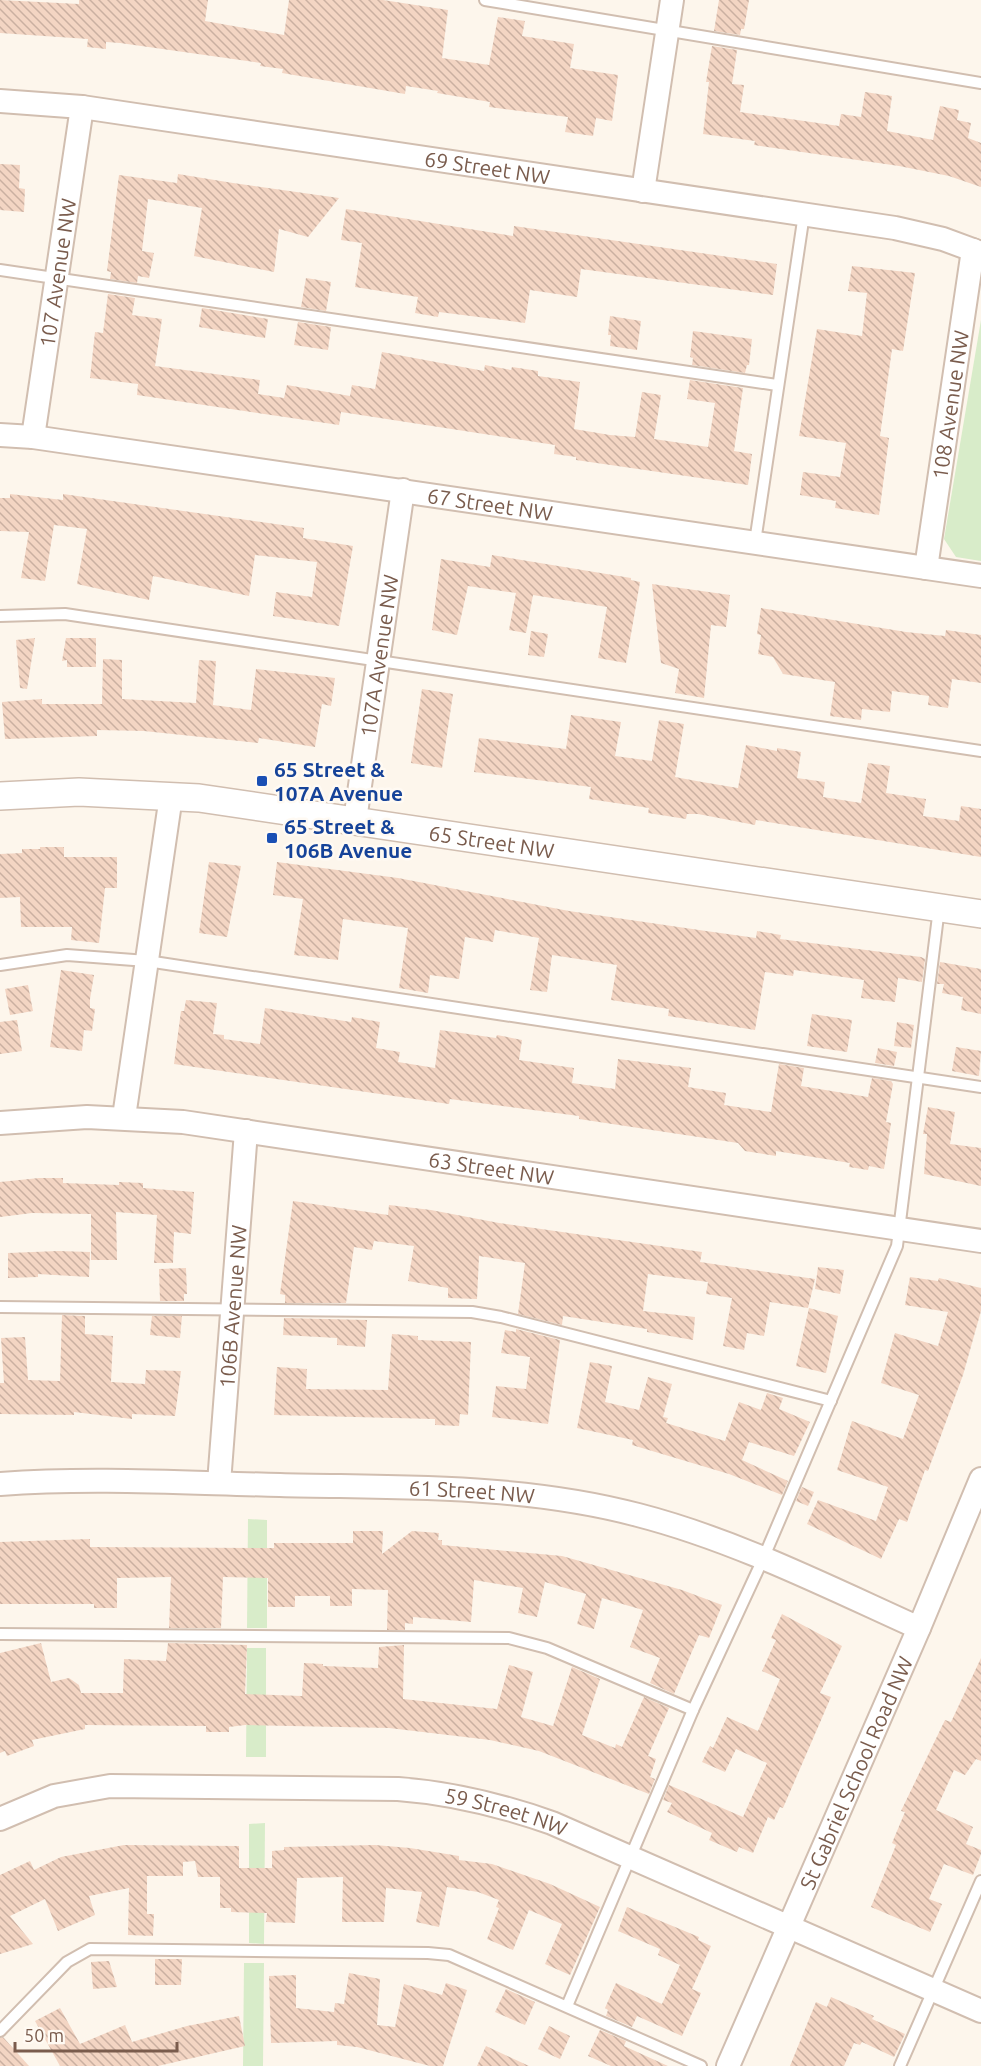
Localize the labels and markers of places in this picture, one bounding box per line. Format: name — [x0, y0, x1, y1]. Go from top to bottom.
place label: 65 Street & 107A Avenue — [274, 757, 403, 805]
marker: 65 Street & 107A Avenue — [255, 774, 269, 788]
place label: 65 Street & 106B Avenue — [284, 814, 412, 862]
marker: 65 Street & 106B Avenue — [265, 831, 279, 845]

